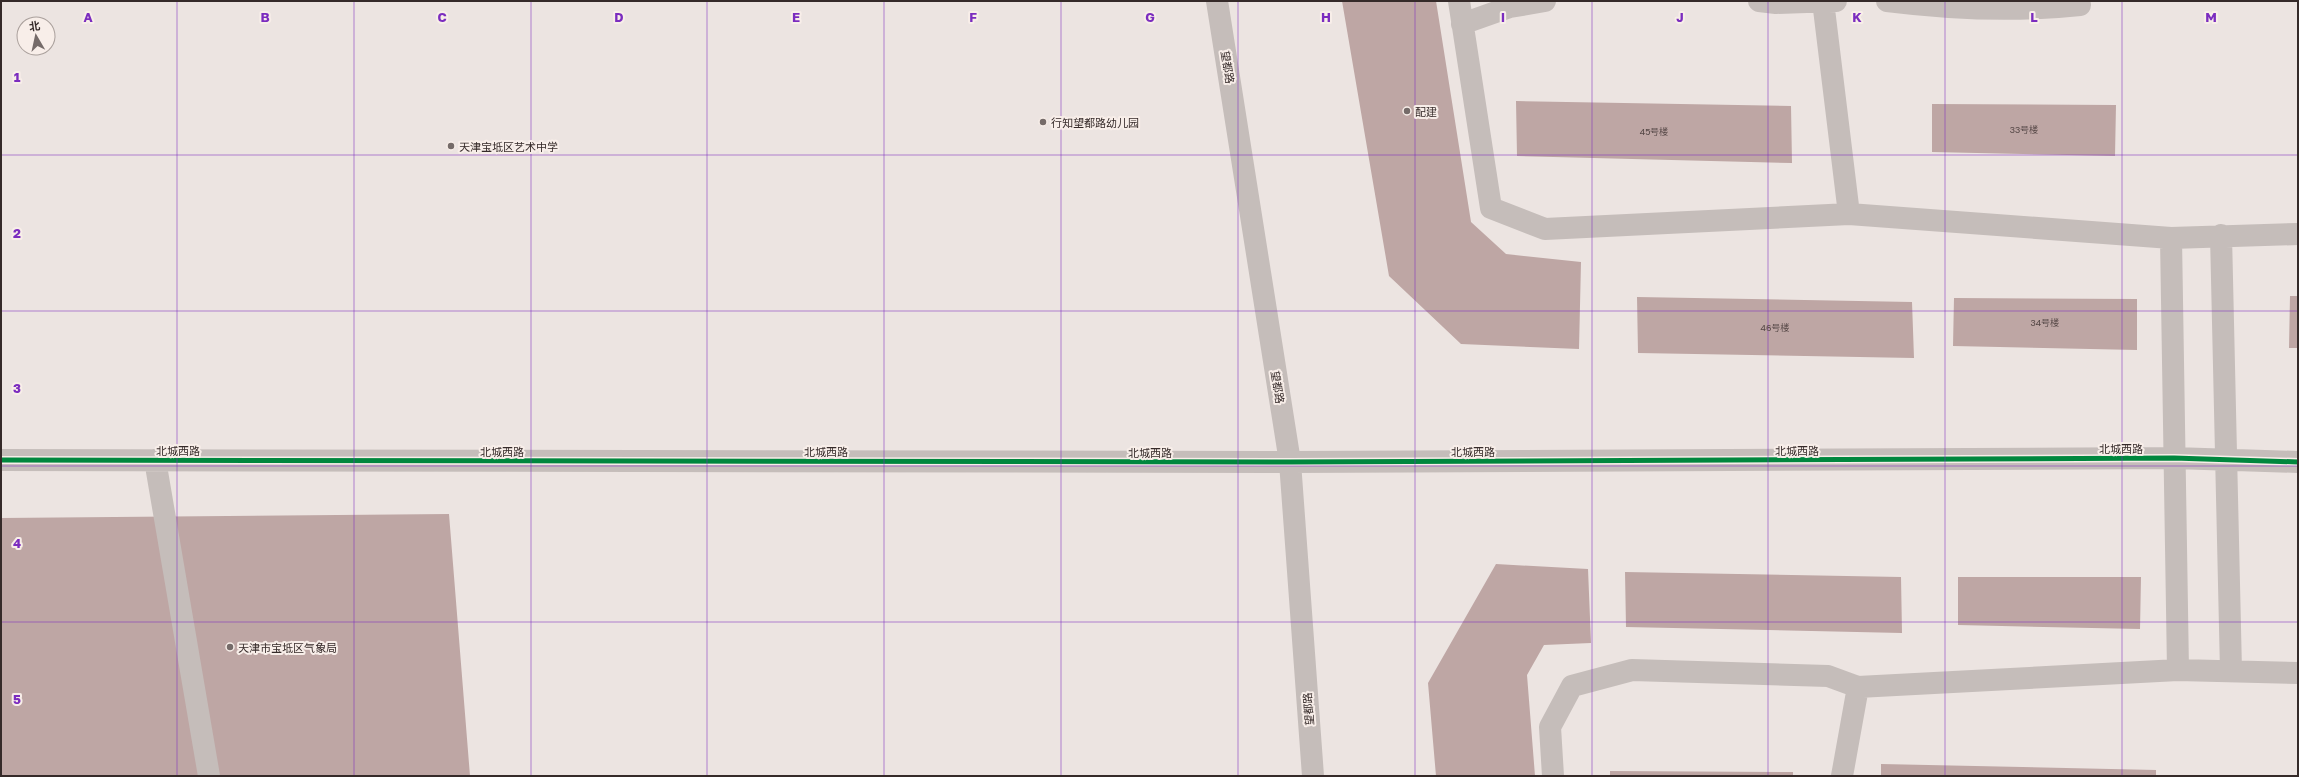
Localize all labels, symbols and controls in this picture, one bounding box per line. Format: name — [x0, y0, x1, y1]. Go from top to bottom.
text: A — [83, 9, 93, 25]
text: B — [260, 9, 270, 25]
text: C — [437, 9, 447, 25]
text: D — [614, 9, 624, 25]
text: E — [792, 9, 800, 25]
text: F — [969, 9, 977, 25]
text: G — [1145, 9, 1155, 25]
text: H — [1321, 9, 1331, 25]
text: I — [1501, 9, 1505, 25]
text: J — [1676, 9, 1684, 25]
text: K — [1852, 9, 1862, 25]
text: L — [2030, 9, 2038, 25]
text: M — [2205, 9, 2217, 25]
north arrow — [16, 16, 56, 56]
text: 北 — [28, 18, 41, 33]
street label: 望都路 — [1219, 50, 1237, 84]
text: 1 — [14, 69, 21, 85]
place label: 配建 — [1415, 105, 1437, 118]
marker: 配建 — [1402, 106, 1412, 116]
place label: 行知望都路幼儿园 — [1051, 116, 1139, 129]
marker: 行知望都路幼儿园 — [1038, 117, 1048, 127]
house number: 33号楼 — [2010, 124, 2038, 135]
house number: 45号楼 — [1640, 126, 1668, 137]
place label: 天津宝坻区艺术中学 — [459, 140, 558, 153]
marker: 天津宝坻区艺术中学 — [446, 141, 456, 151]
text: 2 — [13, 225, 21, 241]
house number: 34号楼 — [2031, 317, 2059, 328]
house number: 46号楼 — [1761, 322, 1789, 333]
street label: 望都路 — [1269, 370, 1287, 404]
text: 3 — [13, 380, 21, 396]
street label: 北城西路 — [2099, 442, 2143, 455]
street label: 北城西路 — [156, 444, 200, 457]
street label: 北城西路 — [1775, 444, 1819, 457]
street label: 北城西路 — [480, 445, 524, 458]
street label: 北城西路 — [804, 445, 848, 458]
street label: 北城西路 — [1451, 445, 1495, 458]
street label: 北城西路 — [1128, 446, 1172, 459]
text: 4 — [13, 535, 21, 551]
place label: 天津市宝坻区气象局 — [238, 641, 337, 654]
marker: 天津市宝坻区气象局 — [225, 642, 235, 652]
text: 5 — [13, 691, 21, 707]
street label: 望都路 — [1300, 692, 1316, 726]

